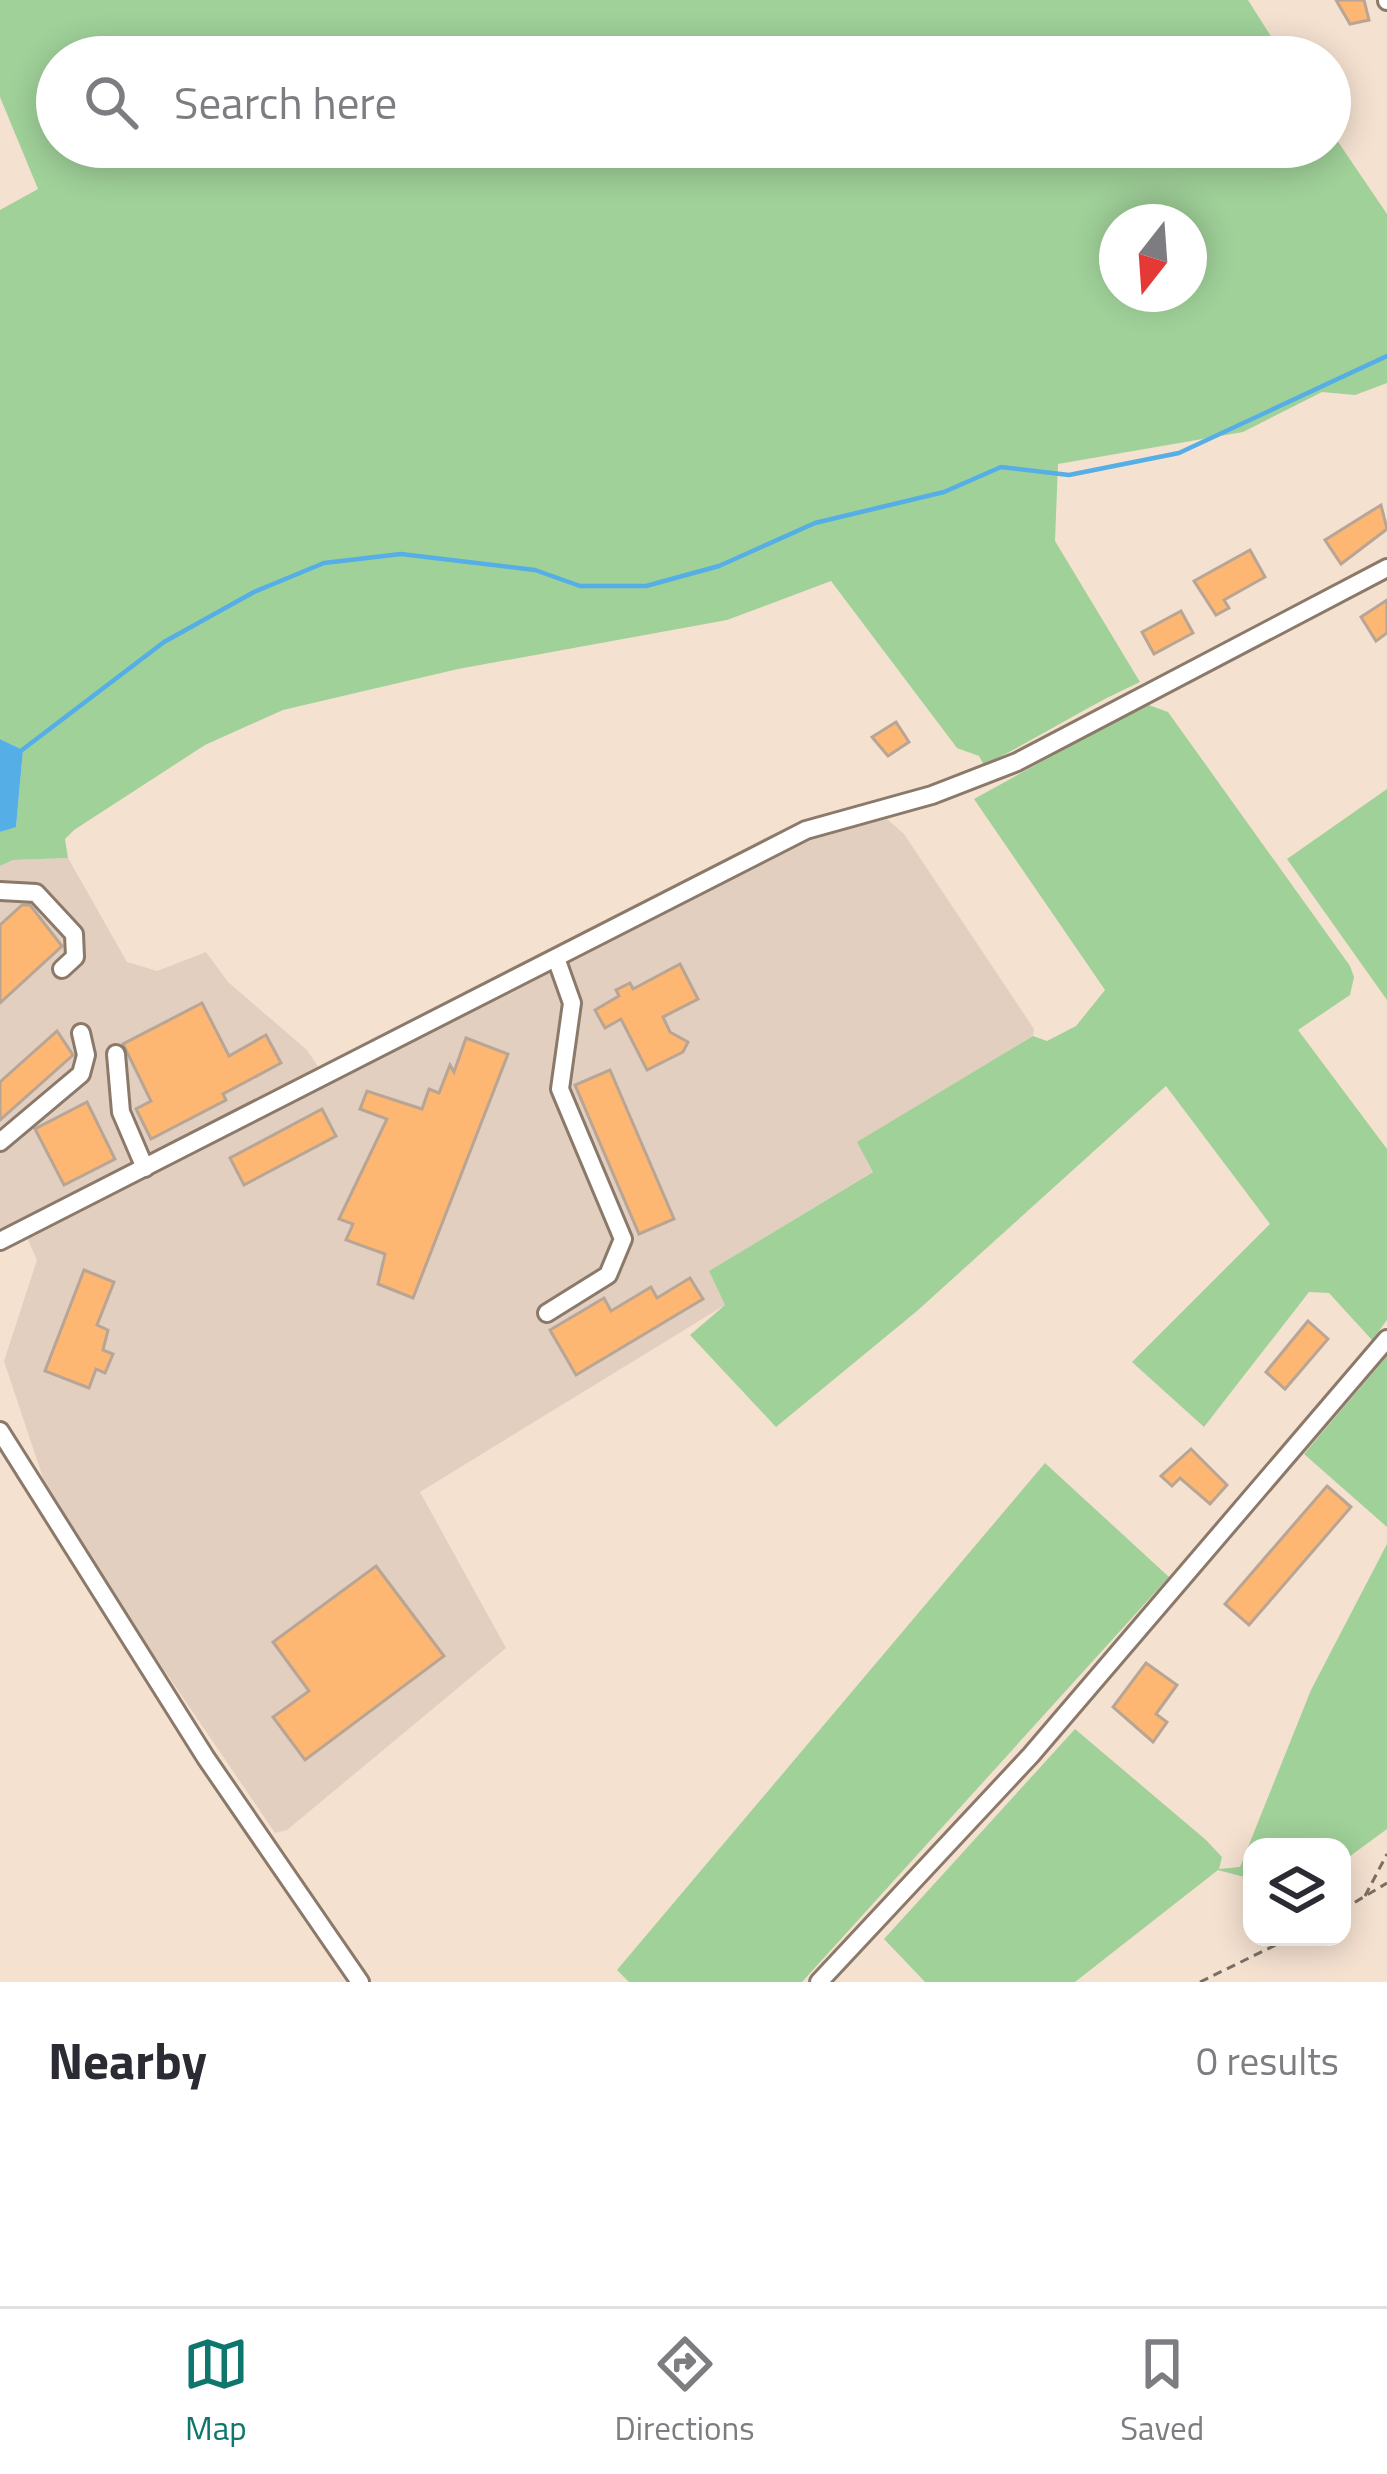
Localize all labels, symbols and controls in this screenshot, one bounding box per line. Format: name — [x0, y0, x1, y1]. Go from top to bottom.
search box — [36, 36, 1351, 168]
text: Search here — [174, 68, 397, 136]
icon: search — [78, 69, 144, 135]
north arrow — [1099, 204, 1207, 312]
map controls — [1243, 1838, 1351, 1946]
button: layers — [1243, 1838, 1351, 1946]
text: Nearby — [48, 2021, 207, 2099]
text: 0 results — [1196, 2031, 1339, 2090]
tab: Map — [183, 2331, 249, 2453]
tab: Directions — [615, 2331, 754, 2453]
tab: Saved — [1120, 2331, 1204, 2453]

